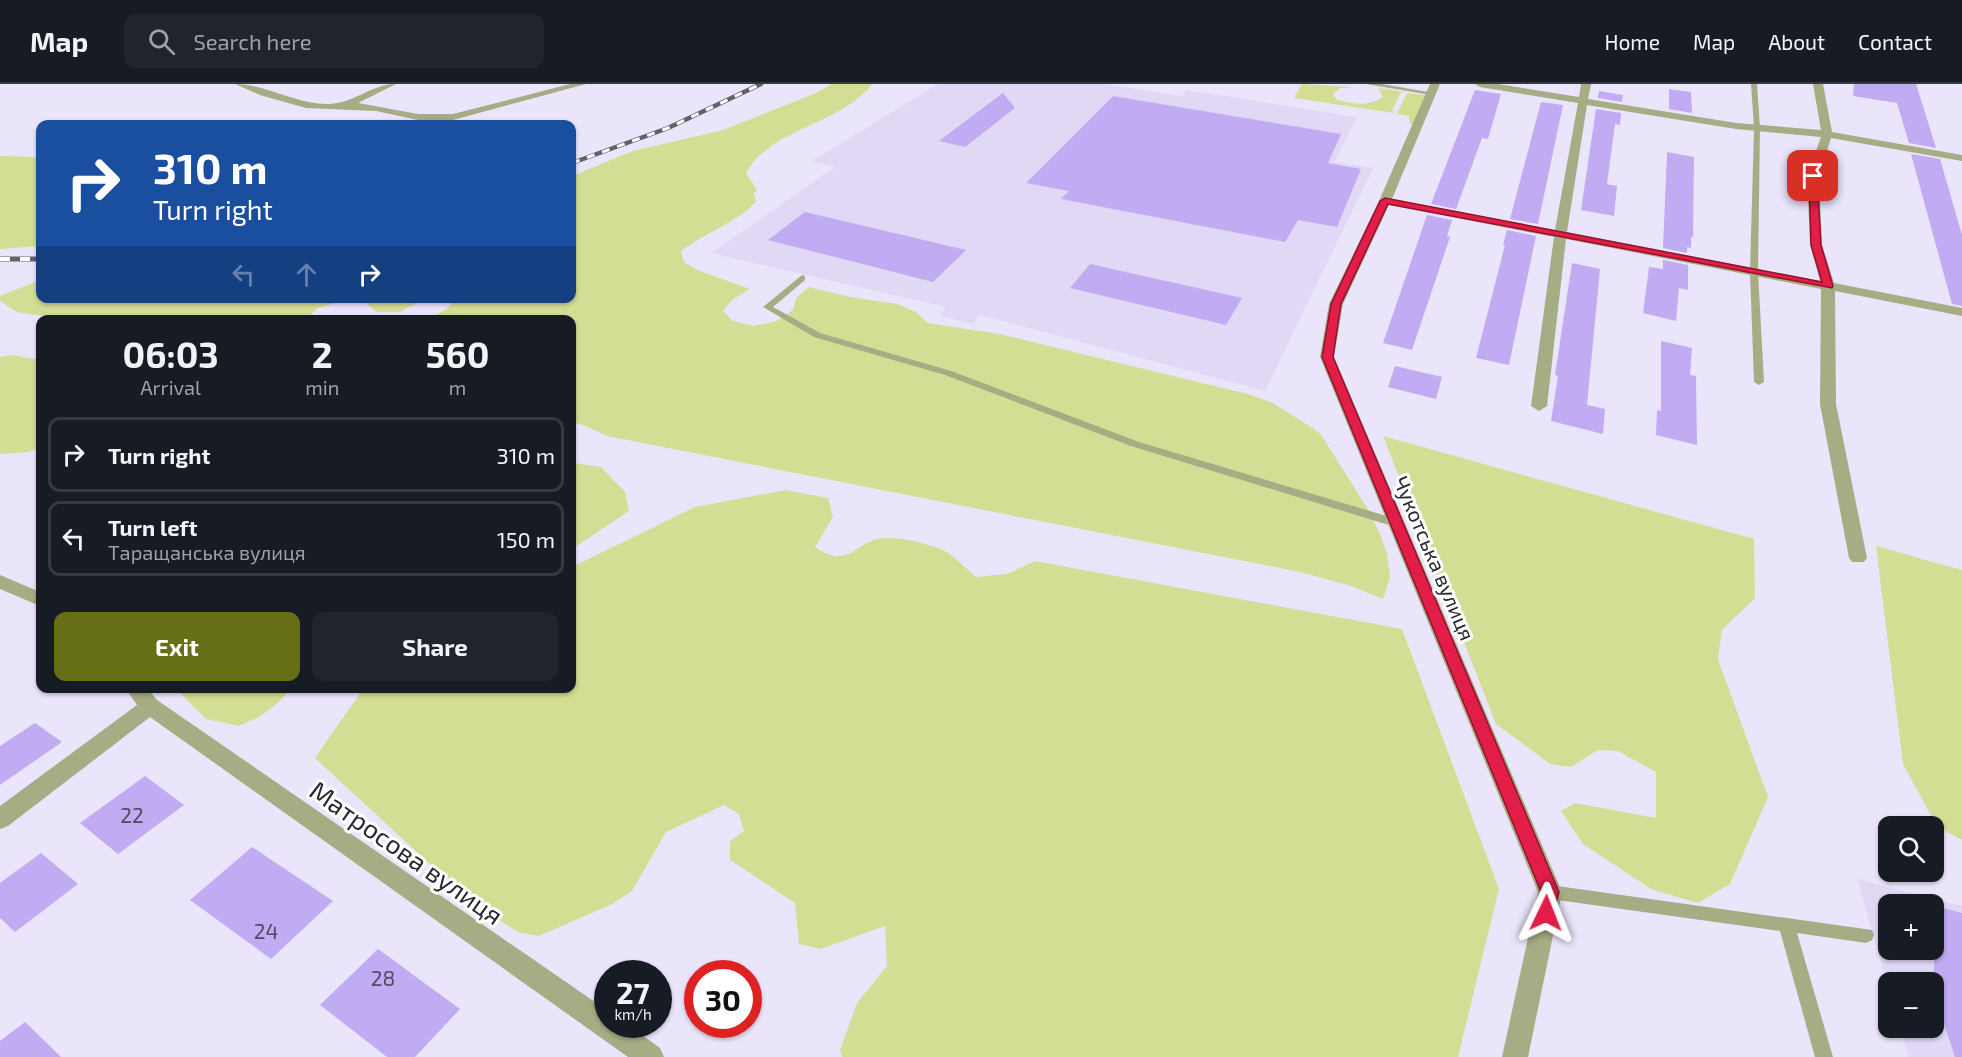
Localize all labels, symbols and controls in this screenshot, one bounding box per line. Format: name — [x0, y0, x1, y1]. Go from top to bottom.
search box — [124, 14, 544, 68]
text: Map — [30, 24, 88, 58]
icon: search — [145, 25, 178, 58]
text: Search here — [193, 28, 312, 54]
text: Home — [1604, 29, 1660, 54]
text: Map — [1693, 29, 1735, 54]
text: About — [1768, 29, 1825, 54]
text: Contact — [1858, 29, 1932, 54]
text: 310 m — [153, 142, 268, 192]
icon: right — [54, 144, 132, 222]
pin — [1787, 150, 1838, 201]
icon: arrive — [1796, 159, 1829, 192]
text: Turn right — [153, 193, 273, 225]
icon: left — [227, 258, 260, 291]
icon: ahead — [290, 258, 323, 291]
icon: right — [353, 258, 386, 291]
text: 06:03 — [122, 332, 219, 375]
text: 2 — [312, 332, 333, 375]
text: 560 — [426, 332, 490, 375]
text: Arrival — [140, 375, 201, 399]
text: min — [305, 375, 339, 399]
text: m — [449, 375, 466, 399]
icon: right — [57, 438, 90, 471]
text: Turn right — [108, 442, 210, 468]
text: 310 m — [497, 442, 555, 468]
street label: Чукотська вулиця — [1388, 472, 1481, 644]
text: Turn left — [108, 514, 197, 540]
icon: left — [57, 522, 90, 555]
text: 150 m — [497, 526, 555, 552]
text: Таращанська вулиця — [108, 540, 306, 564]
button: Exit — [54, 612, 300, 681]
button: Share — [312, 612, 558, 681]
street label: Матросова вулиця — [304, 774, 509, 931]
house number: 22 — [120, 802, 144, 827]
map controls — [1878, 816, 1944, 1038]
button: search — [1878, 816, 1944, 882]
position arrow — [1514, 881, 1578, 945]
button: + — [1878, 894, 1944, 960]
house number: 24 — [254, 918, 278, 943]
speed limit sign: 30 — [684, 960, 762, 1038]
house number: 28 — [371, 965, 395, 990]
button: − — [1878, 972, 1944, 1038]
text: 27 — [616, 974, 650, 1010]
text: km/h — [614, 1005, 652, 1023]

